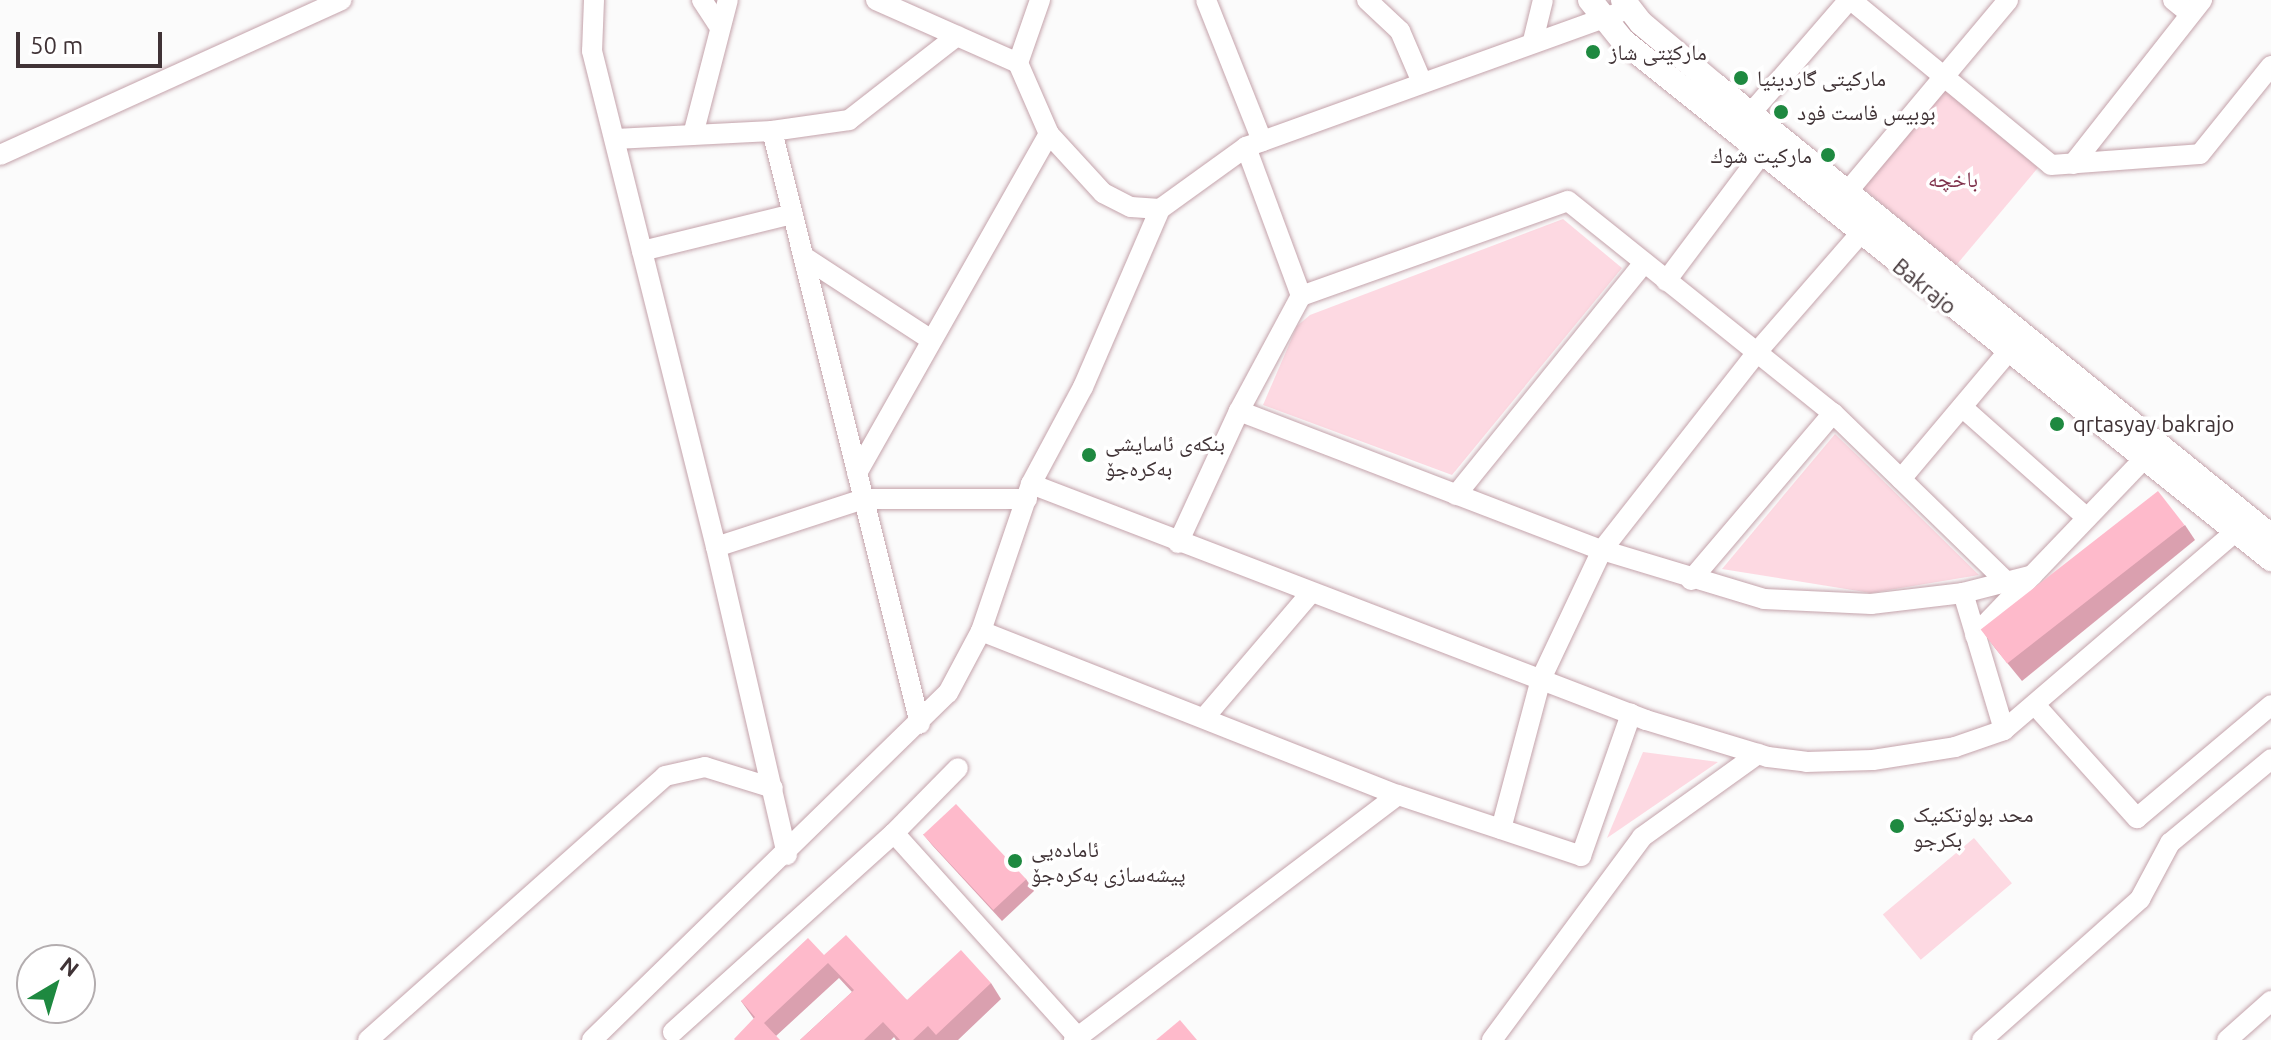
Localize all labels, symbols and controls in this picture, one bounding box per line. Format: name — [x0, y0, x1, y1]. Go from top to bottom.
scale bar — [20, 16, 166, 66]
text: 50 m — [30, 32, 83, 59]
place label: مارکێتی شاز — [1609, 39, 1707, 65]
marker: مارکێتی شاز — [1584, 43, 1602, 61]
place label: مارکیتی گاردینیا — [1757, 65, 1886, 91]
marker: مارکیتی گاردینیا — [1732, 69, 1750, 87]
place label: بوبيس فاست فود — [1797, 99, 1936, 125]
marker: بوبيس فاست فود — [1772, 103, 1790, 121]
place label: ماركيت شوك — [1711, 142, 1812, 168]
marker: ماركيت شوك — [1819, 146, 1837, 164]
park label: باخچە — [1928, 166, 1978, 192]
street label: Bakrajo — [1888, 252, 1962, 320]
place label: qrtasyay bakrajo — [2073, 411, 2234, 437]
marker: qrtasyay bakrajo — [2048, 415, 2066, 433]
place label: بنکەی ئاسایشی بەکرەجۆ — [1105, 429, 1225, 480]
marker: بنکەی ئاسایشی بەکرەجۆ — [1080, 446, 1098, 464]
place label: محد بولوتکنیک بکرجو — [1913, 800, 2034, 852]
marker: محد بولوتکنیک بکرجو — [1888, 817, 1906, 835]
place label: ئامادەیی پیشەسازی بەکرەجۆ — [1031, 835, 1185, 886]
marker: ئامادەیی پیشەسازی بەکرەجۆ — [1006, 852, 1024, 870]
north arrow — [16, 944, 96, 1024]
text: N — [56, 951, 84, 981]

